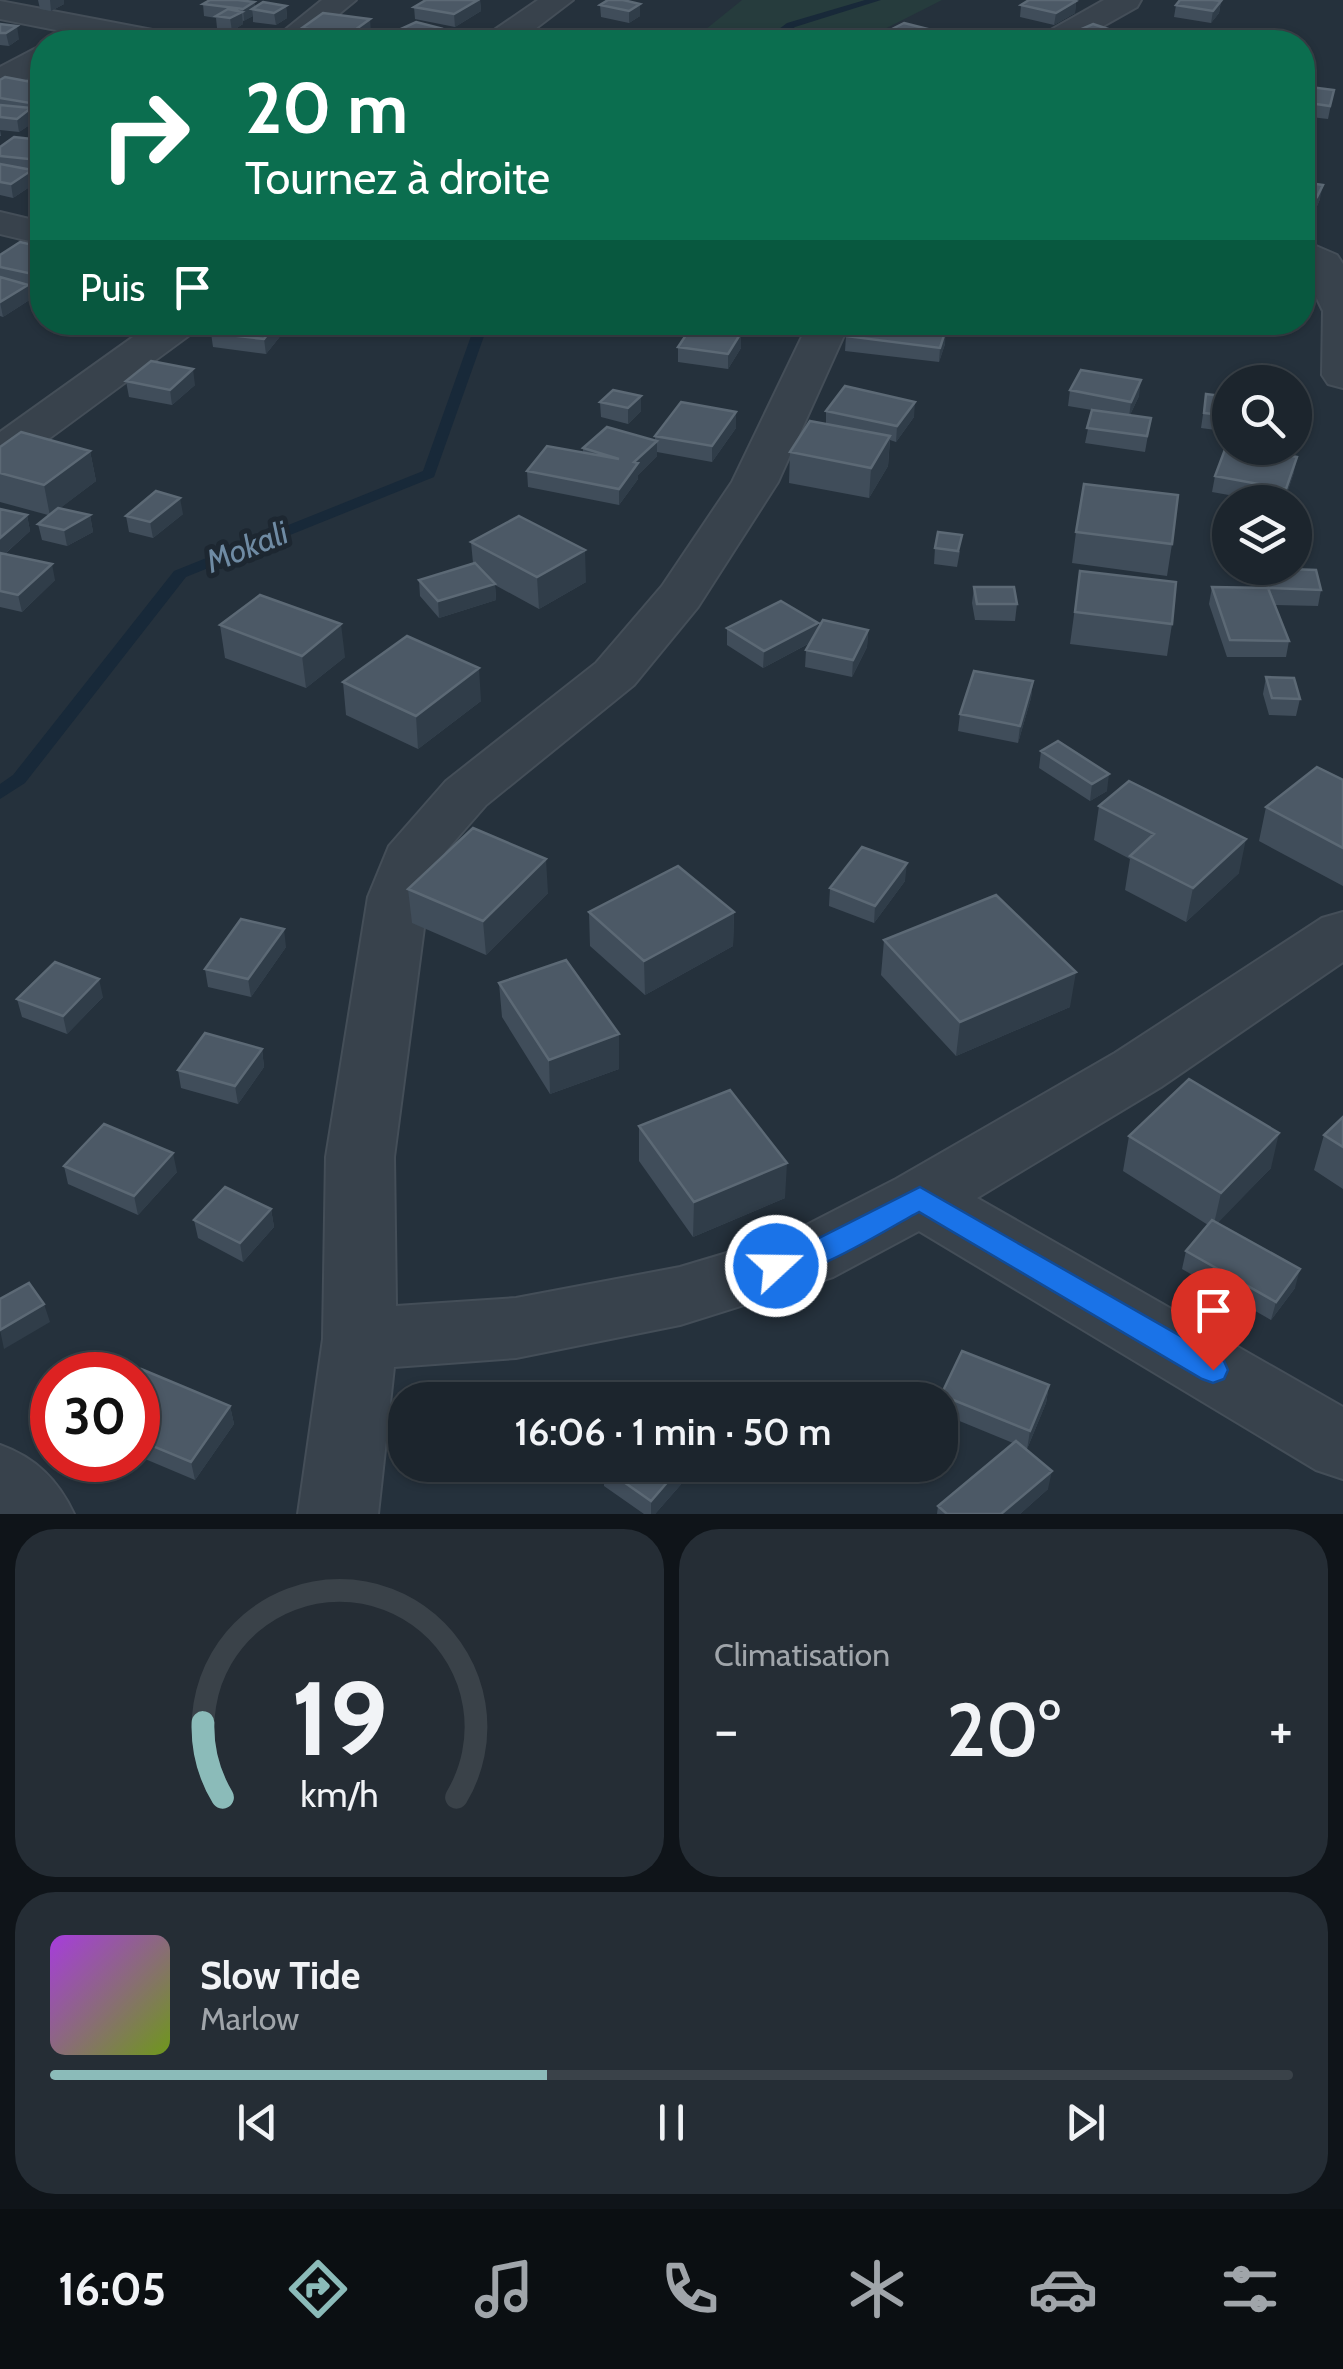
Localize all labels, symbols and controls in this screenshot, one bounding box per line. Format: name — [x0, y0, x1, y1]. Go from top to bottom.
text: 20 m — [245, 65, 408, 151]
icon: right — [80, 70, 210, 200]
text: Tournez à droite — [245, 151, 550, 205]
icon: arrive — [165, 260, 220, 315]
text: Puis — [80, 264, 145, 311]
map controls — [1212, 365, 1312, 585]
button: search — [1212, 365, 1312, 465]
button: layers — [1212, 485, 1312, 585]
water label: Mokali — [199, 512, 295, 581]
position arrow — [724, 1214, 828, 1318]
pin — [1171, 1268, 1256, 1371]
icon: arrive — [1186, 1283, 1241, 1338]
speed limit sign: 30 — [30, 1352, 160, 1482]
text: 16:06 · 1 min · 50 m — [514, 1408, 832, 1455]
text: Climatisation — [714, 1635, 890, 1674]
text: 19 — [291, 1655, 388, 1781]
text: 20° — [947, 1684, 1060, 1775]
text: − — [714, 1696, 738, 1763]
text: + — [1269, 1696, 1293, 1763]
text: km/h — [300, 1773, 379, 1816]
text: Slow Tide — [200, 1952, 360, 1999]
text: Marlow — [200, 1999, 299, 2038]
icon: previous — [230, 2095, 285, 2150]
icon: pause — [644, 2095, 699, 2150]
icon: next — [1058, 2095, 1113, 2150]
icon: directions — [283, 2254, 353, 2324]
icon: music — [469, 2254, 539, 2324]
icon: phone — [655, 2254, 725, 2324]
icon: climate — [842, 2254, 912, 2324]
icon: car — [1028, 2254, 1098, 2324]
icon: filters — [1215, 2254, 1285, 2324]
text: 16:05 — [58, 2262, 166, 2316]

